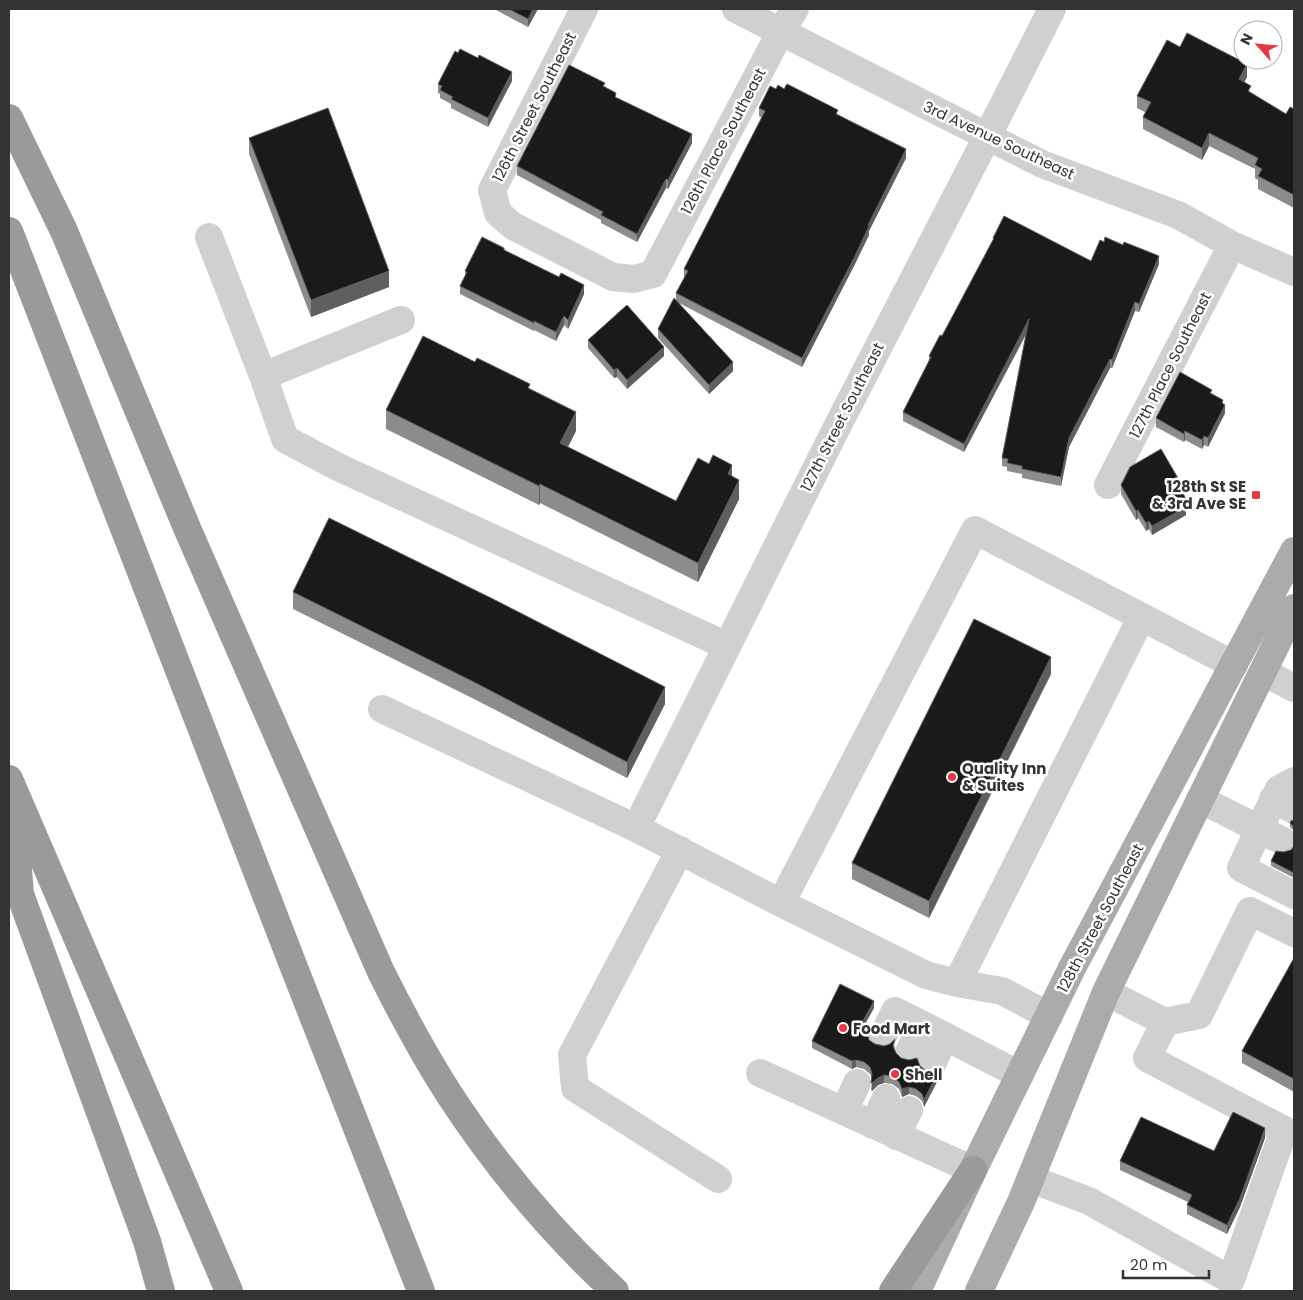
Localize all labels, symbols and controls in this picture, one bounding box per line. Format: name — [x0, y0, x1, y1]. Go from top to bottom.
north arrow — [1233, 20, 1283, 70]
street label: 126th Street Southeast — [487, 28, 581, 186]
text: N — [1235, 30, 1258, 48]
street label: 126th Place Southeast — [676, 64, 770, 218]
street label: 3rd Avenue Southeast — [920, 96, 1078, 184]
street label: 127th Place Southeast — [1124, 288, 1216, 442]
street label: 127th Street Southeast — [795, 339, 889, 495]
place label: 128th St SE & 3rd Ave SE — [1152, 476, 1246, 514]
marker: 128th St SE & 3rd Ave SE — [1250, 489, 1262, 501]
place label: Quality Inn & Suites — [962, 758, 1046, 796]
marker: Quality Inn & Suites — [946, 771, 958, 783]
street label: 128th Street Southeast — [1052, 840, 1148, 996]
place label: Food Mart — [853, 1018, 930, 1039]
marker: Food Mart — [837, 1022, 849, 1034]
place label: Shell — [905, 1064, 942, 1085]
marker: Shell — [889, 1068, 901, 1080]
scale bar — [1123, 1248, 1209, 1280]
text: 20 m — [1130, 1254, 1168, 1275]

